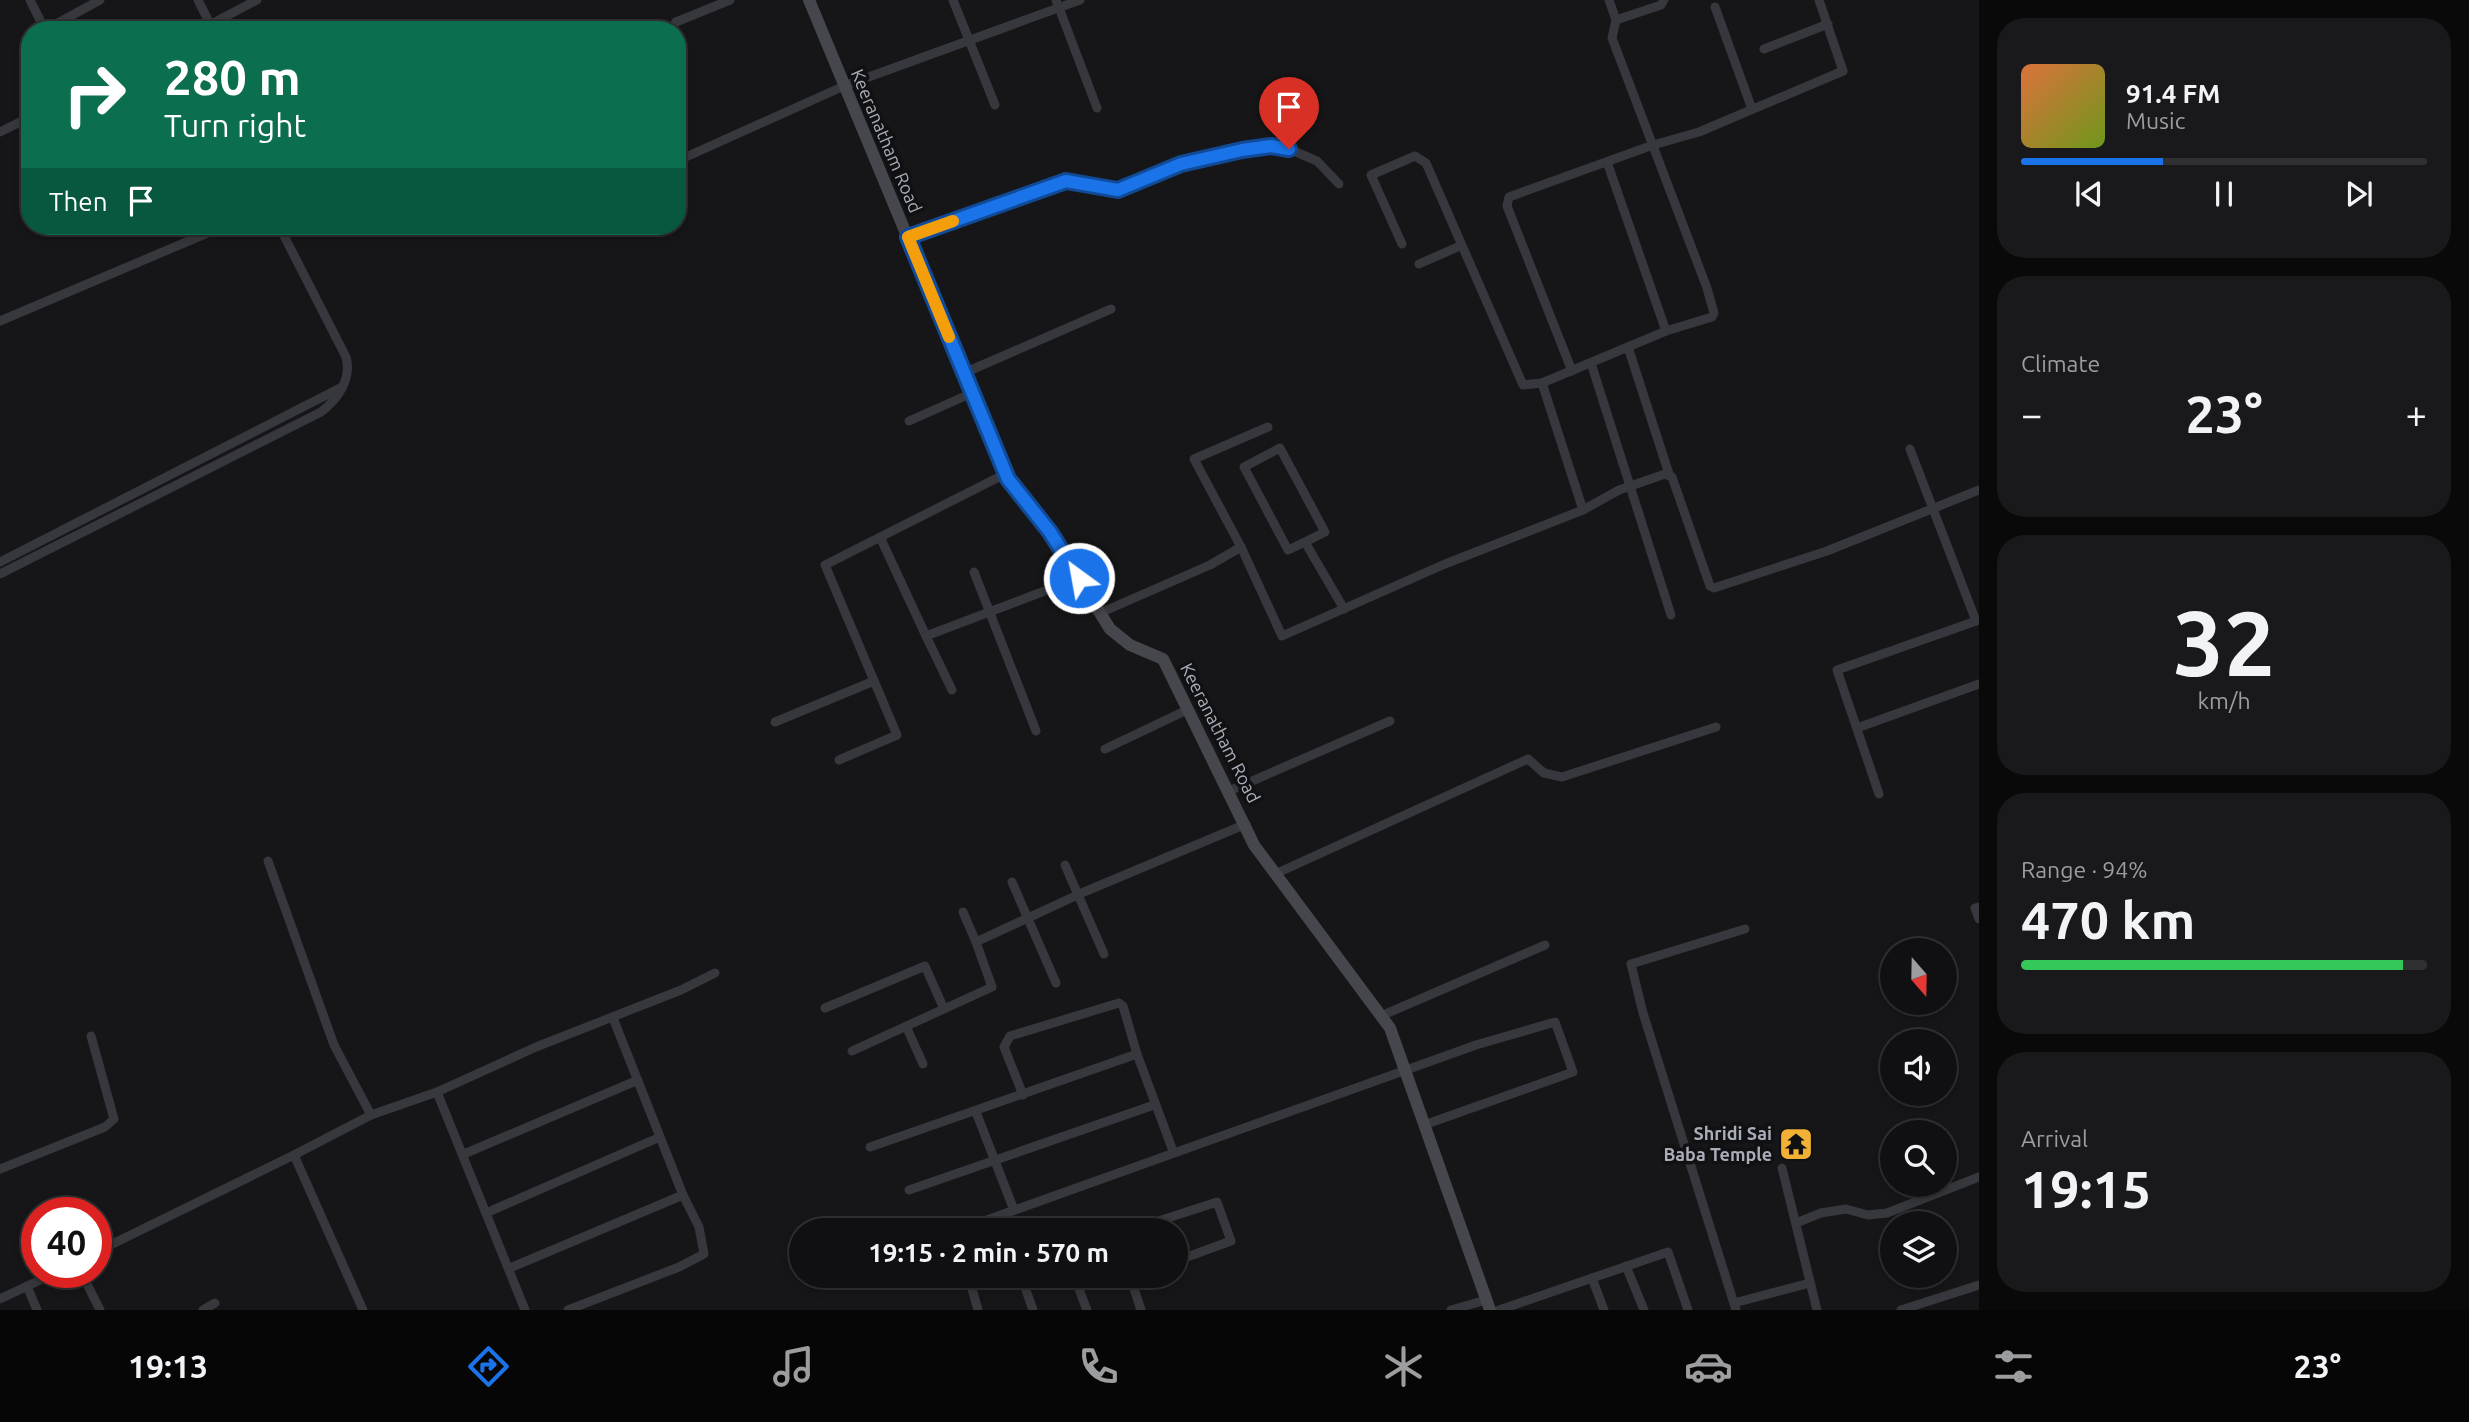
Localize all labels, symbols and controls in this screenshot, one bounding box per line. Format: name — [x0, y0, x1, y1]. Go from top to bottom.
icon: right — [49, 49, 140, 140]
text: 280 m — [164, 49, 301, 104]
street label: Keeranatham Road — [848, 66, 926, 215]
pin — [1259, 77, 1319, 149]
text: 91.4 FM — [2126, 79, 2220, 108]
icon: arrive — [1270, 88, 1308, 126]
text: Turn right — [164, 107, 306, 143]
text: Music — [2126, 108, 2185, 133]
icon: previous — [2070, 175, 2108, 213]
icon: pause — [2205, 175, 2243, 213]
icon: next — [2340, 175, 2378, 213]
icon: arrive — [122, 182, 160, 220]
text: Then — [49, 187, 108, 216]
text: Climate — [2021, 351, 2100, 376]
text: 23° — [2185, 385, 2263, 443]
text: − — [2021, 393, 2042, 435]
text: + — [2406, 393, 2427, 435]
position arrow — [1042, 541, 1116, 615]
text: 32 — [2173, 591, 2275, 693]
street label: Keeranatham Road — [1177, 659, 1265, 806]
text: km/h — [2197, 688, 2251, 713]
text: Range · 94% — [2021, 857, 2148, 882]
text: 470 km — [2021, 891, 2195, 949]
north arrow — [1880, 938, 1956, 1015]
map controls — [1880, 938, 1957, 1288]
button: sound — [1880, 1029, 1957, 1106]
button: search — [1880, 1120, 1957, 1197]
place label: Shridi Sai Baba Temple — [1663, 1123, 1772, 1164]
temple icon: Shridi Sai Baba Temple — [1777, 1125, 1815, 1163]
text: Arrival — [2021, 1126, 2088, 1151]
text: 19:15 — [2021, 1160, 2151, 1218]
speed limit sign: 40 — [21, 1197, 112, 1288]
button: layers — [1880, 1211, 1957, 1288]
text: 19:15 · 2 min · 570 m — [868, 1238, 1109, 1267]
icon: directions — [464, 1342, 513, 1391]
icon: music — [769, 1342, 818, 1391]
icon: phone — [1074, 1342, 1123, 1391]
icon: climate — [1379, 1342, 1428, 1391]
icon: car — [1684, 1342, 1733, 1391]
icon: filters — [1989, 1342, 2038, 1391]
text: 19:13 — [128, 1348, 208, 1384]
text: 23° — [2294, 1348, 2341, 1384]

